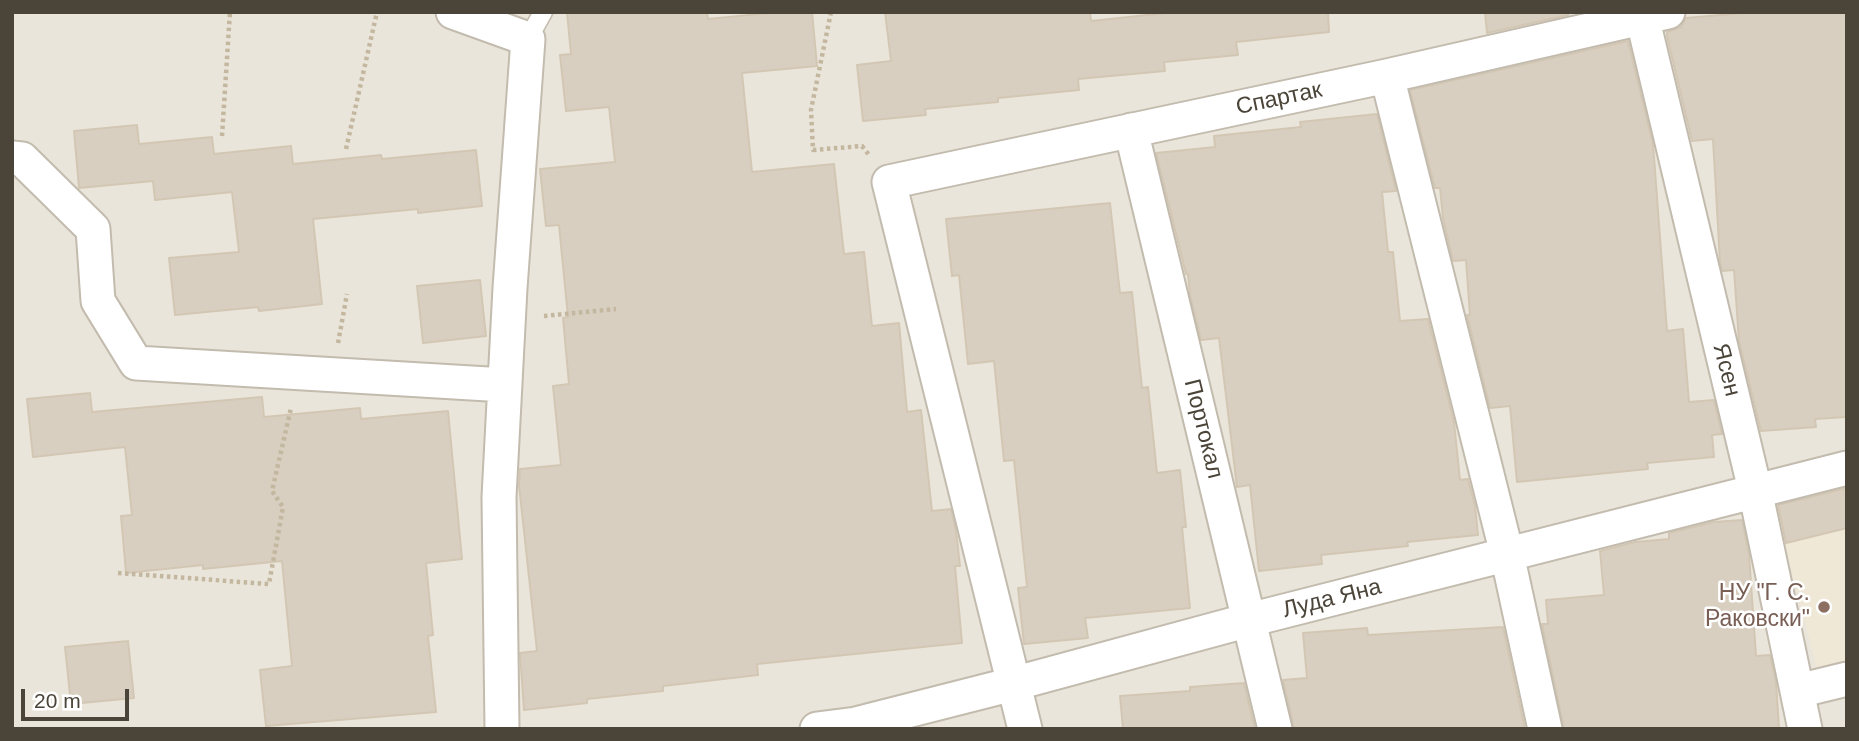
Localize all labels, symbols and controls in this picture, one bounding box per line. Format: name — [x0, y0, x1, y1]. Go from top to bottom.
street label: Спартак — [1233, 76, 1325, 122]
street label: Ясен — [1706, 341, 1746, 399]
street label: Портокал — [1177, 376, 1229, 482]
street label: Луда Яна — [1280, 573, 1384, 625]
place label: НУ "Г. С. Раковски" — [1705, 580, 1810, 634]
marker: НУ "Г. С. Раковски" — [1816, 599, 1832, 615]
scale bar — [24, 674, 133, 718]
text: 20 m — [34, 689, 81, 712]

